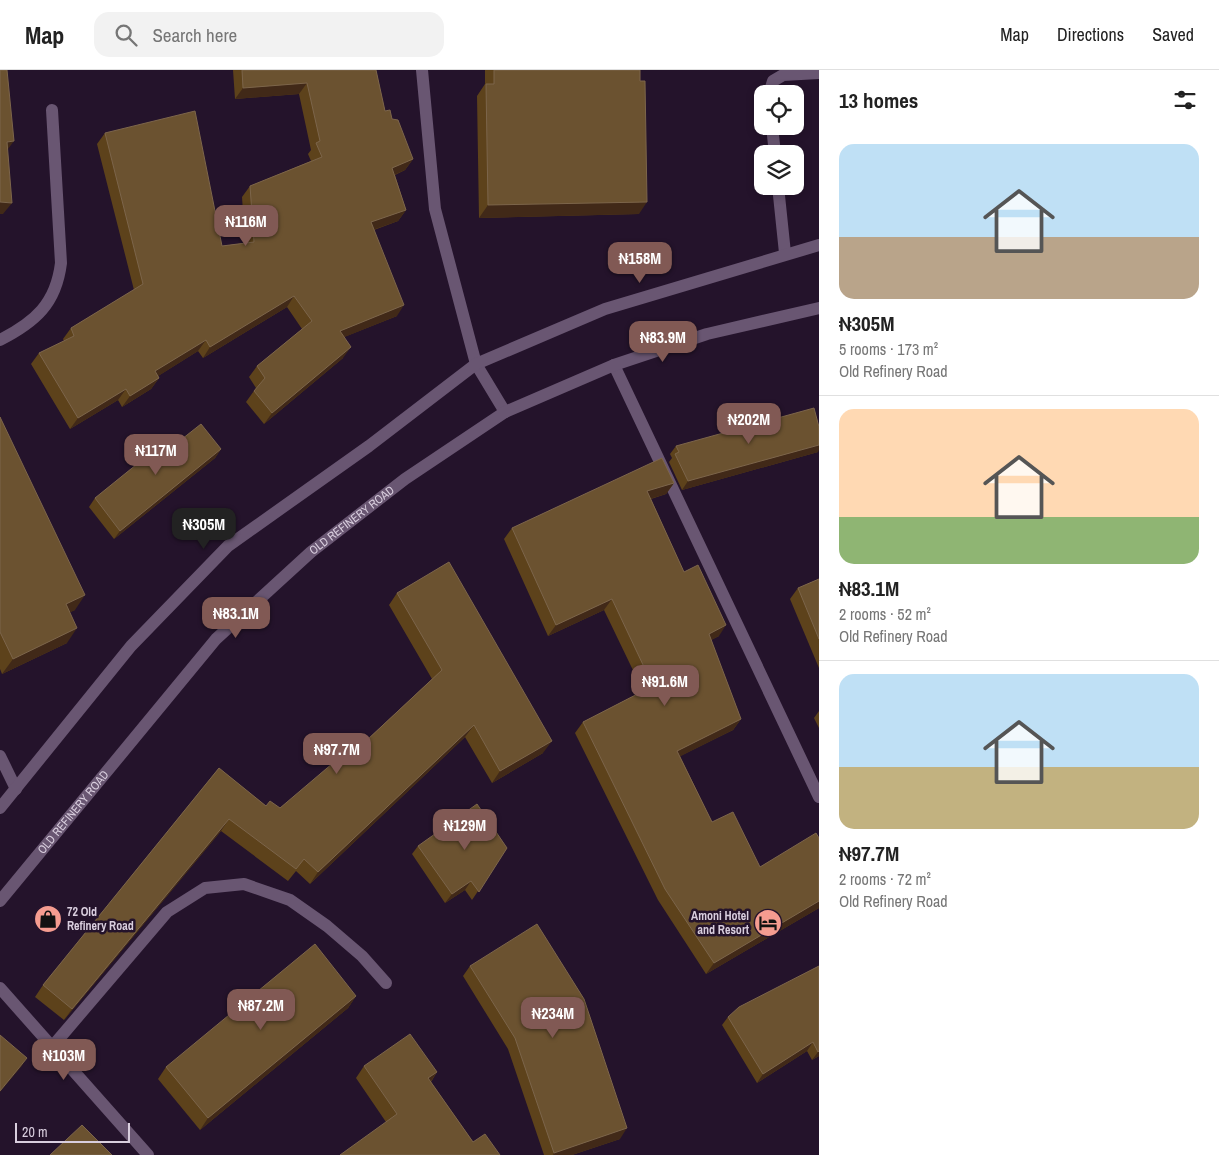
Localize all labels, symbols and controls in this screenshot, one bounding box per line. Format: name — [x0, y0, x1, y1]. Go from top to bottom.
search box — [94, 12, 444, 57]
text: Map — [25, 19, 64, 51]
icon: search — [112, 21, 140, 49]
text: Search here — [152, 22, 237, 48]
text: Map — [1000, 22, 1029, 47]
text: Directions — [1057, 22, 1124, 47]
text: Saved — [1152, 22, 1194, 47]
map controls — [754, 85, 804, 195]
button: locate — [754, 85, 804, 135]
text: 13 homes — [839, 86, 918, 115]
icon: filters — [1171, 86, 1199, 114]
button: layers — [754, 145, 804, 195]
icon: home — [974, 176, 1064, 266]
pin: ₦116M — [211, 204, 281, 247]
text: ₦116M — [225, 210, 267, 232]
pin: ₦158M — [605, 242, 675, 284]
text: ₦158M — [619, 247, 661, 269]
text: ₦305M — [839, 309, 895, 338]
pin: ₦83.9M — [622, 320, 704, 363]
text: ₦83.9M — [640, 326, 686, 348]
text: 5 rooms · 173 m² — [839, 338, 938, 360]
text: Old Refinery Road — [839, 360, 948, 382]
pin: ₦202M — [714, 402, 784, 445]
text: ₦202M — [728, 408, 770, 430]
pin: ₦117M — [121, 434, 191, 476]
text: ₦117M — [135, 439, 177, 461]
icon: home — [974, 442, 1064, 532]
street label: OLD REFINERY ROAD — [306, 482, 398, 558]
pin: ₦305M — [169, 508, 239, 550]
text: ₦305M — [183, 513, 225, 535]
text: ₦83.1M — [839, 574, 899, 603]
pin: ₦83.1M — [195, 596, 277, 639]
text: ₦83.1M — [213, 602, 259, 624]
text: 2 rooms · 52 m² — [839, 603, 931, 625]
text: Old Refinery Road — [839, 625, 948, 647]
pin: ₦91.6M — [624, 664, 706, 707]
text: ₦91.6M — [642, 670, 688, 692]
icon: home — [974, 707, 1064, 797]
pin: ₦97.7M — [296, 732, 378, 775]
text: ₦97.7M — [314, 738, 360, 760]
street label: OLD REFINERY ROAD — [34, 767, 112, 857]
pin: ₦129M — [430, 808, 500, 851]
text: ₦129M — [444, 814, 486, 836]
text: ₦97.7M — [839, 839, 899, 868]
text: 2 rooms · 72 m² — [839, 868, 931, 890]
text: Old Refinery Road — [839, 890, 948, 912]
shop icon: 72 Old Refinery Road — [33, 904, 63, 934]
place label: 72 Old Refinery Road — [67, 904, 134, 934]
place label: Amoni Hotel and Resort — [691, 908, 750, 938]
hotel icon: Amoni Hotel and Resort — [753, 908, 783, 938]
pin: ₦87.2M — [220, 988, 302, 1031]
text: ₦87.2M — [238, 994, 284, 1016]
pin: ₦234M — [518, 996, 588, 1039]
text: ₦234M — [532, 1002, 574, 1024]
pin: ₦103M — [29, 1038, 99, 1081]
text: ₦103M — [43, 1044, 85, 1066]
scale bar — [15, 1120, 130, 1143]
text: 20 m — [22, 1123, 48, 1141]

